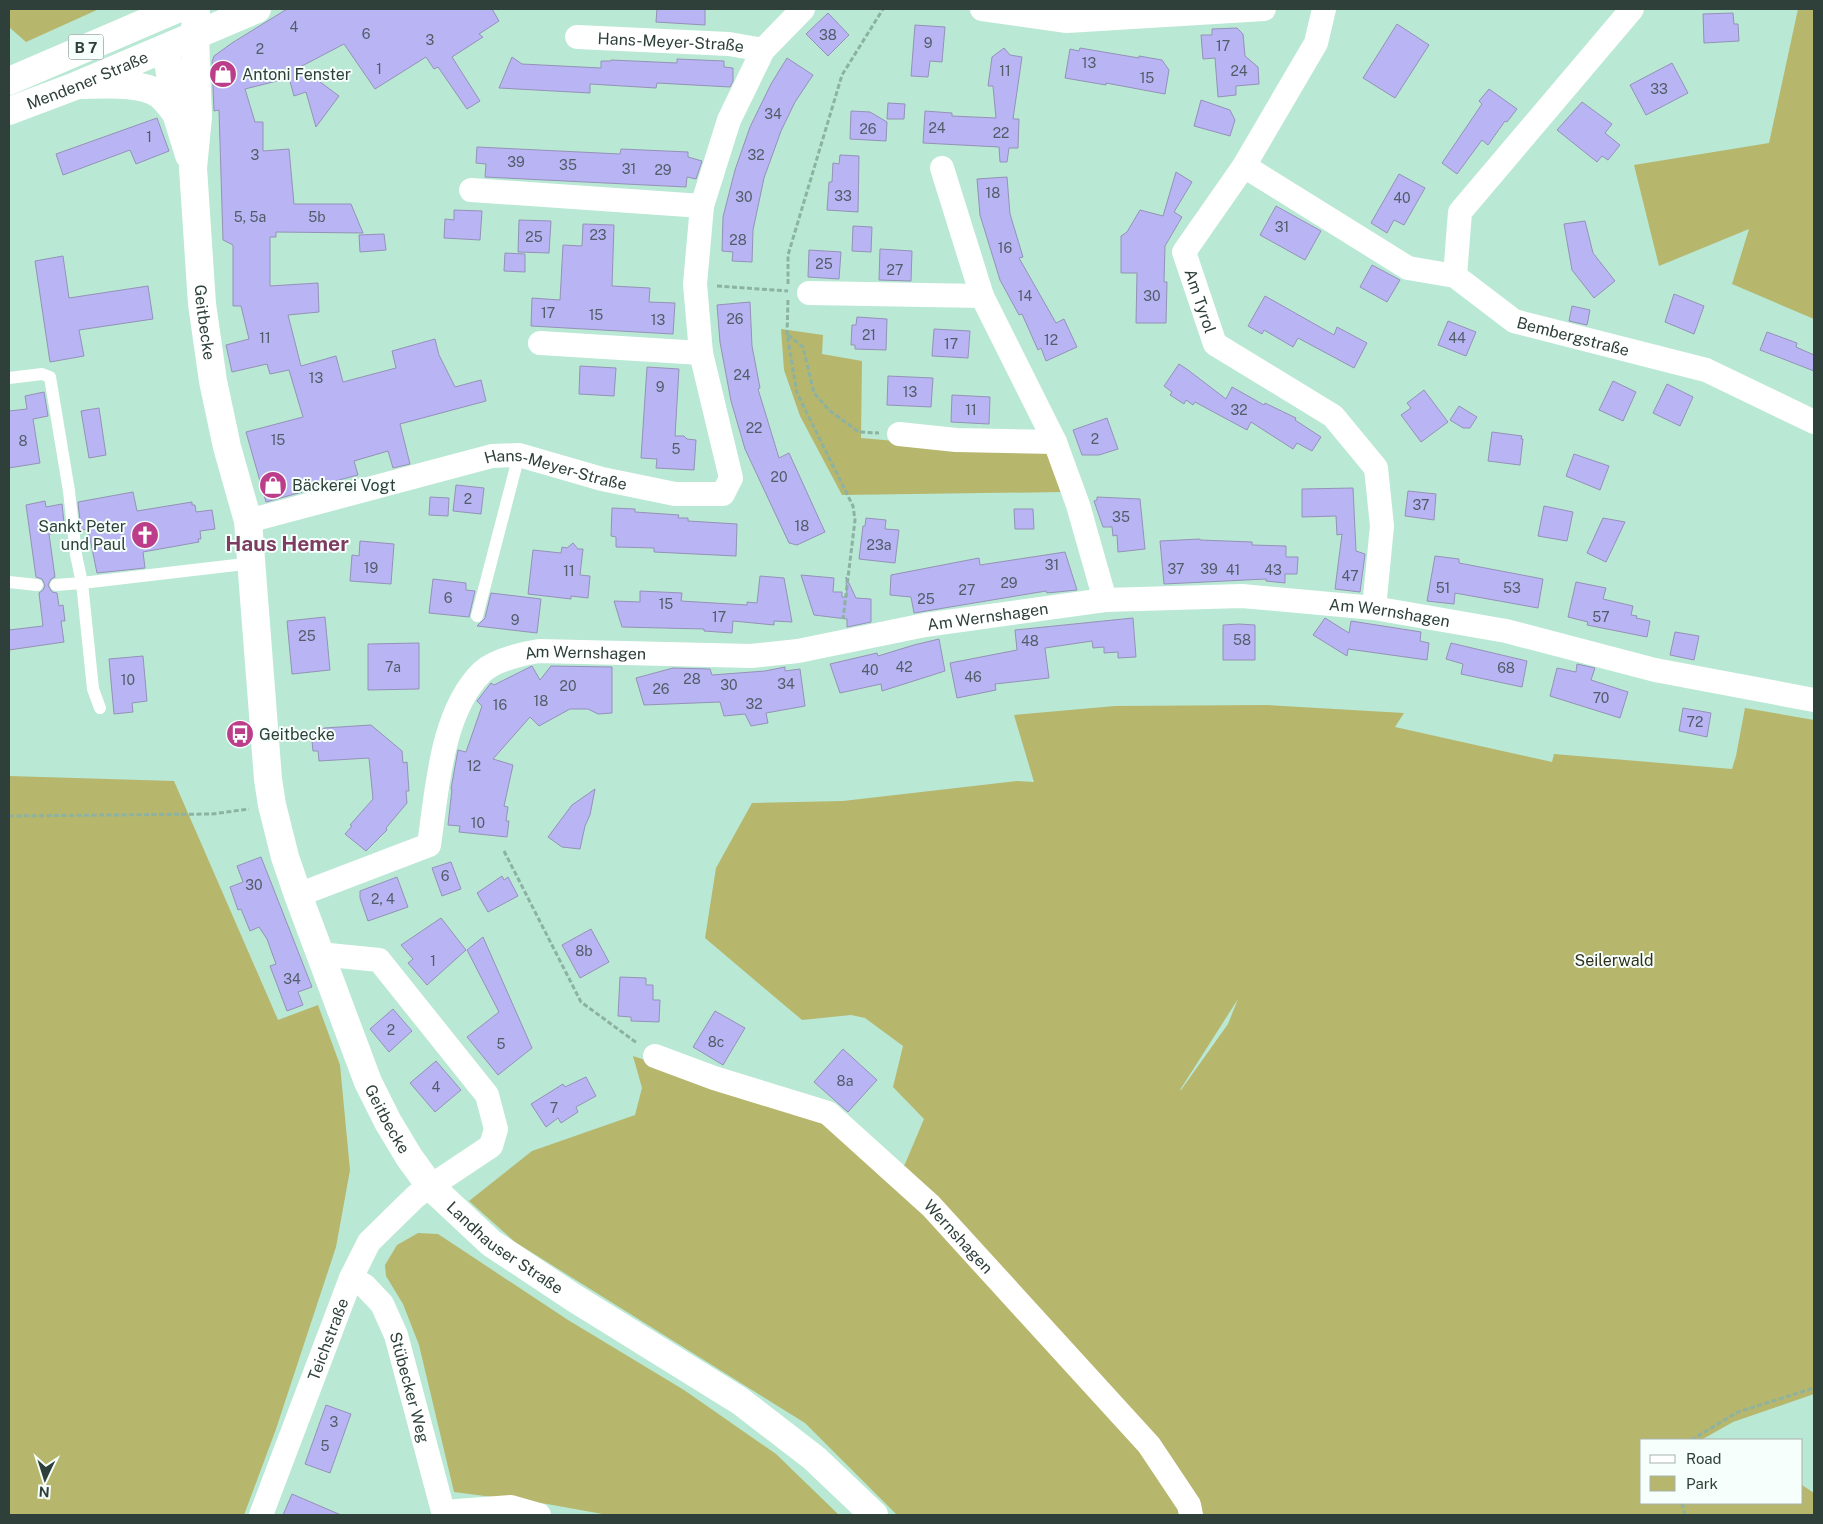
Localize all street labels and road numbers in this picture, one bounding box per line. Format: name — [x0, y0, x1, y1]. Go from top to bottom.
street label: Hans-Meyer-Straße — [597, 28, 746, 56]
road number: B 7 — [68, 34, 104, 60]
street label: Mendener Straße — [24, 47, 151, 113]
street label: Am Tyrol — [1181, 266, 1220, 336]
street label: Geitbecke — [191, 284, 219, 361]
street label: Bembergstraße — [1515, 313, 1631, 360]
street label: Hans-Meyer-Straße — [482, 445, 629, 493]
street label: Am Wernshagen — [1328, 594, 1451, 631]
street label: Am Wernshagen — [926, 598, 1049, 634]
street label: Am Wernshagen — [523, 641, 646, 663]
street label: Geitbecke — [361, 1081, 414, 1157]
street label: Wernshagen — [920, 1195, 997, 1277]
street label: Landhauser Straße — [443, 1197, 567, 1298]
street label: Teichstraße — [303, 1295, 352, 1383]
street label: Stübecker Weg — [386, 1330, 434, 1445]

